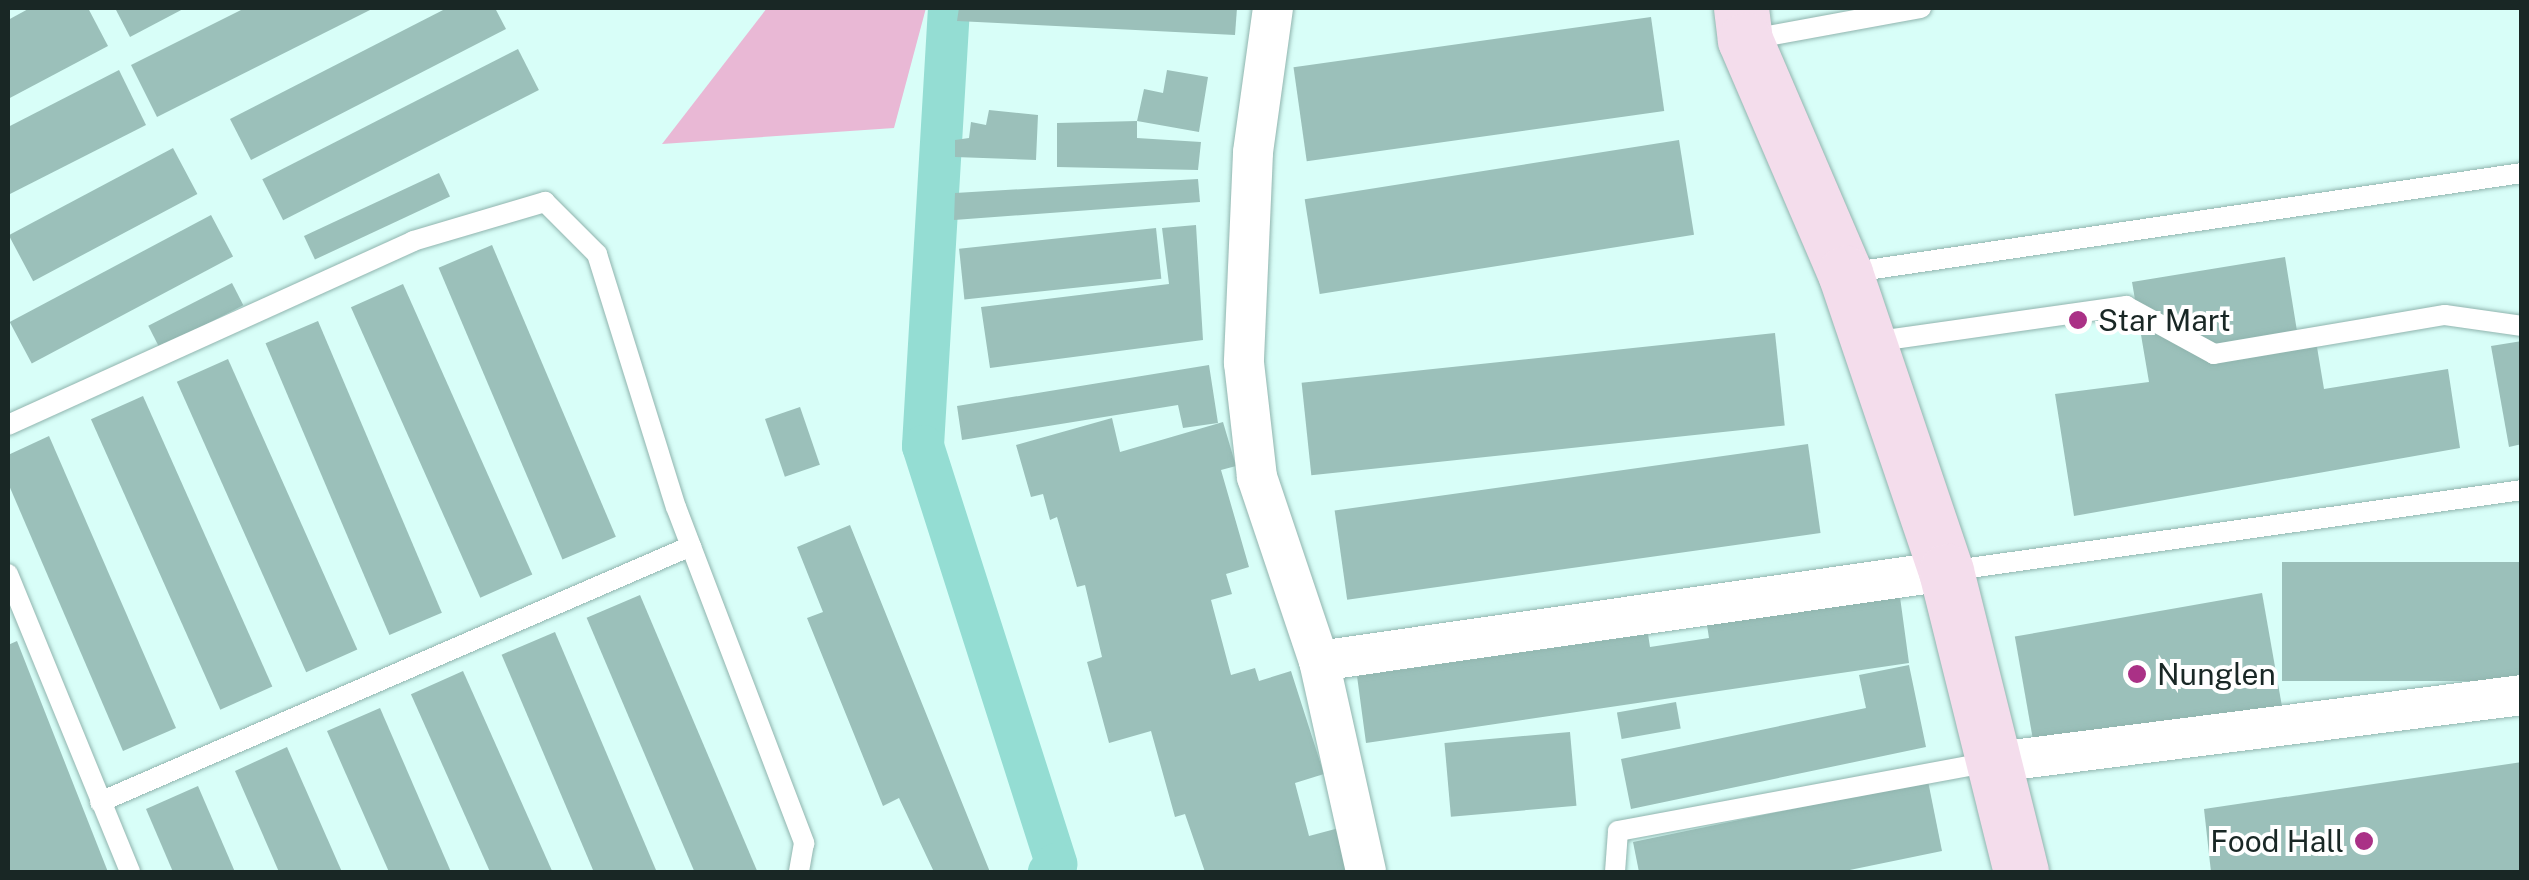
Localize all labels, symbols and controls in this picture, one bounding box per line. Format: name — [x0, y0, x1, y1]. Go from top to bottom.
place label: Star Mart — [2098, 302, 2231, 338]
marker: Star Mart — [2067, 309, 2089, 331]
place label: Nunglen — [2157, 656, 2276, 692]
marker: Nunglen — [2126, 663, 2148, 685]
place label: Food Hall — [2210, 823, 2344, 859]
marker: Food Hall — [2353, 830, 2375, 852]

